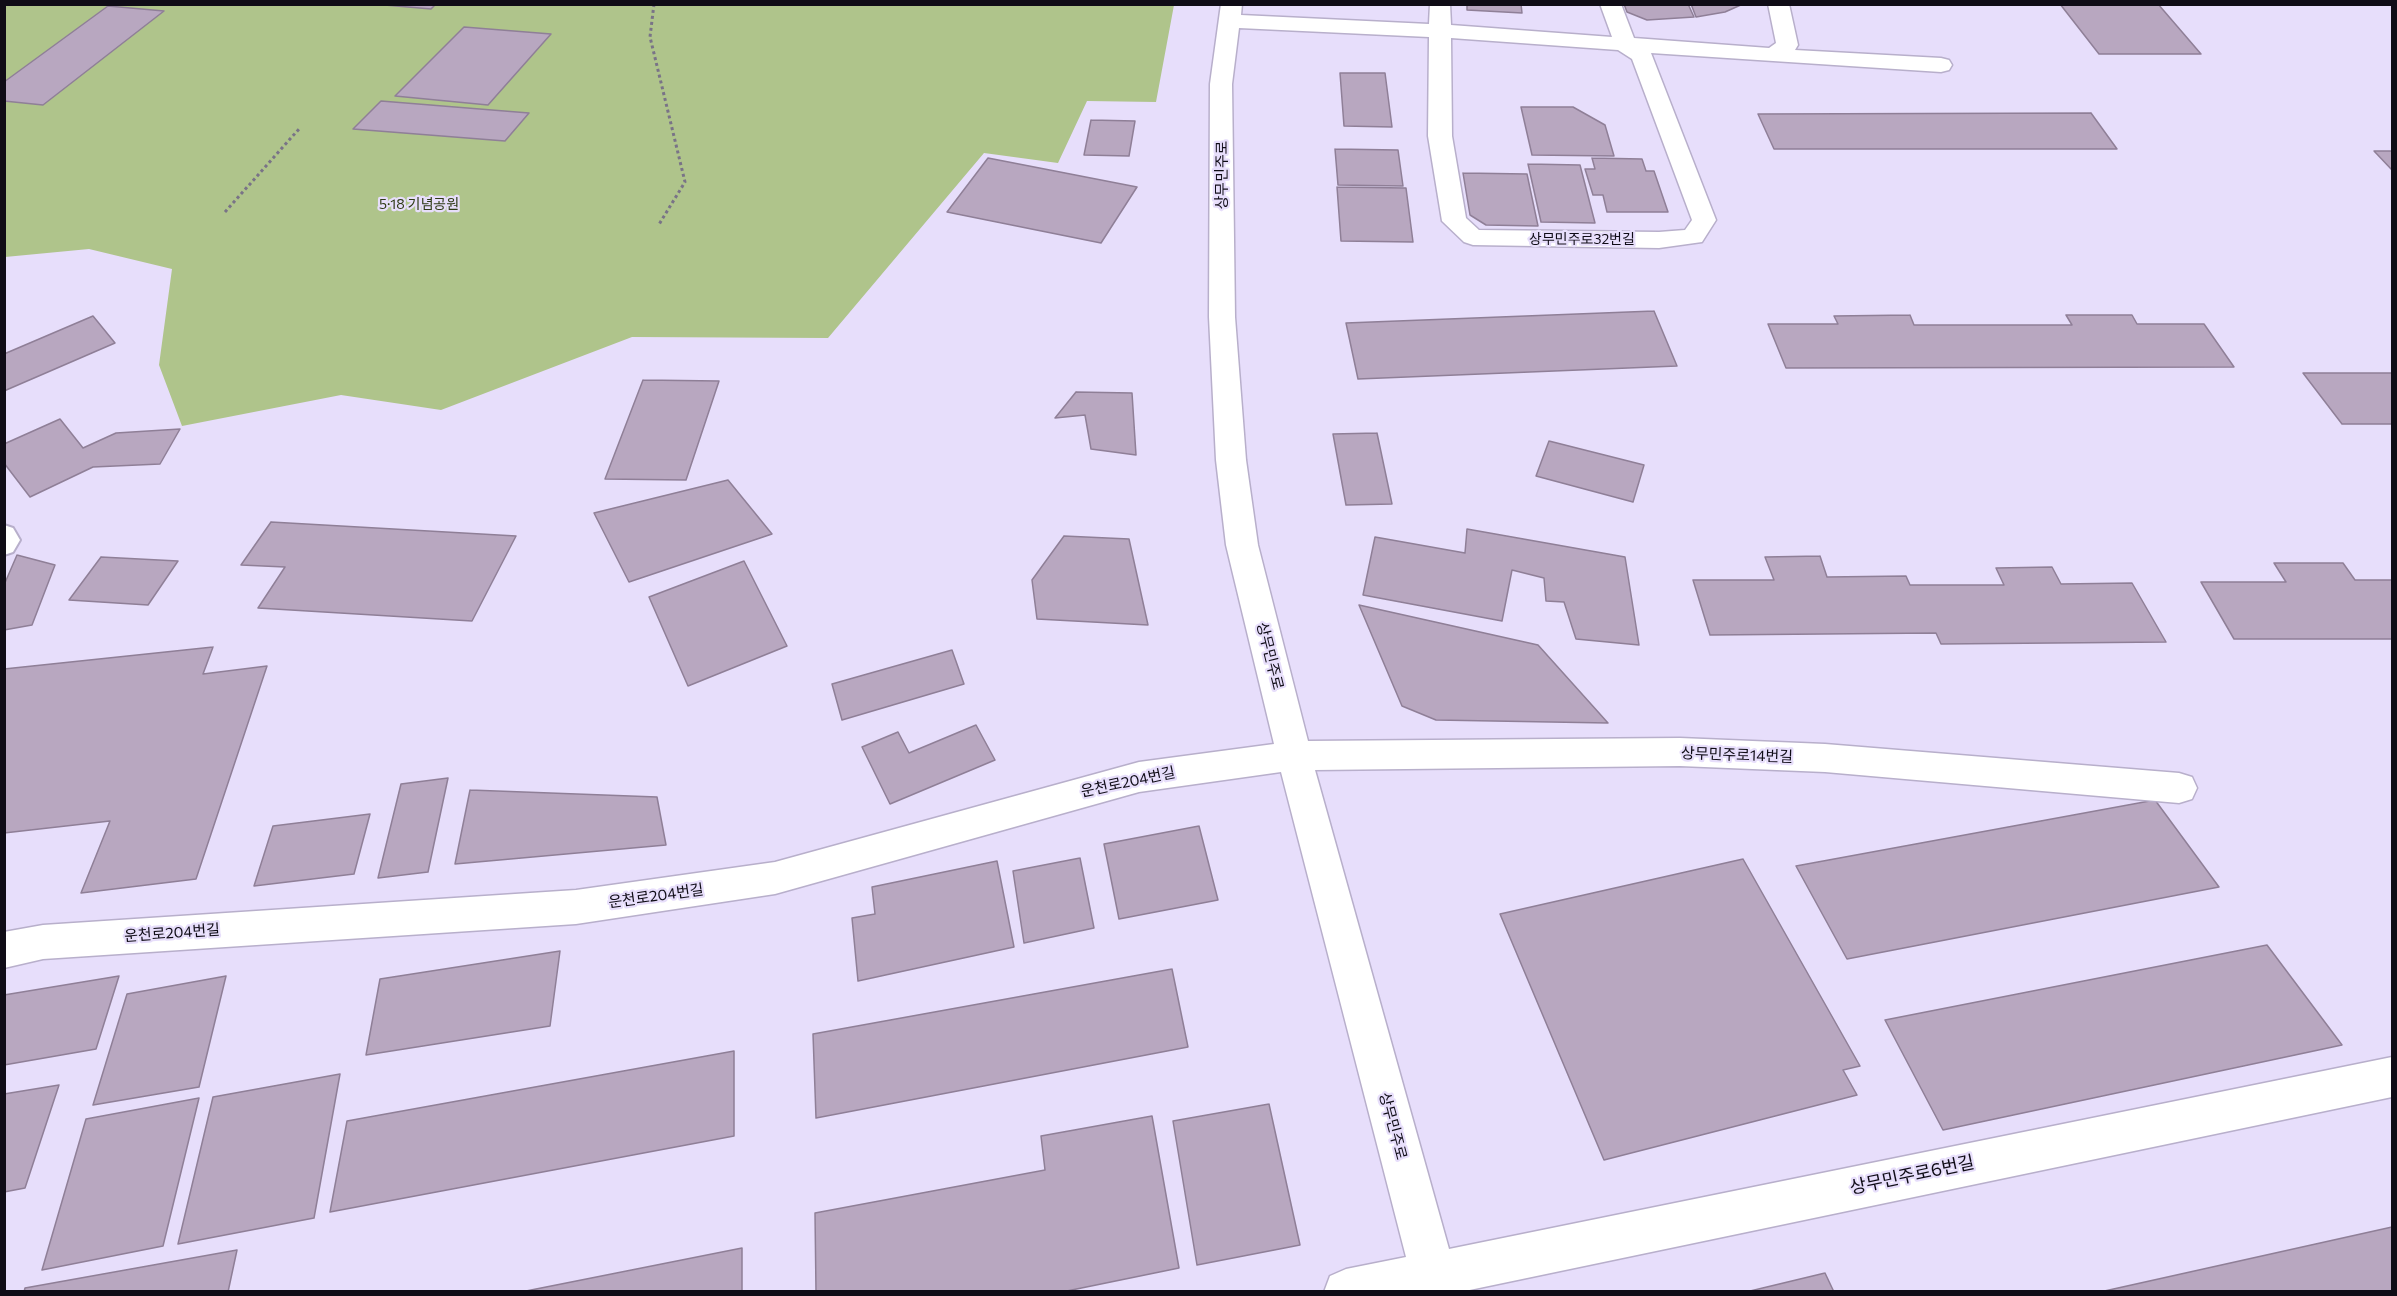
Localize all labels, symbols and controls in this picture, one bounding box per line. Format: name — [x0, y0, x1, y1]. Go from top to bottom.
street label: 상무민주로 — [1213, 141, 1231, 209]
park label: 5·18 기념공원 — [379, 196, 459, 212]
street label: 상무민주로32번길 — [1529, 231, 1635, 247]
street label: 상무민주로 — [1253, 620, 1287, 692]
street label: 상무민주로14번길 — [1681, 744, 1793, 766]
street label: 운천로204번길 — [1079, 763, 1177, 801]
street label: 운천로204번길 — [607, 880, 705, 912]
street label: 운천로204번길 — [123, 921, 221, 945]
street label: 상무민주로 — [1375, 1090, 1411, 1162]
street label: 상무민주로6번길 — [1848, 1151, 1976, 1199]

